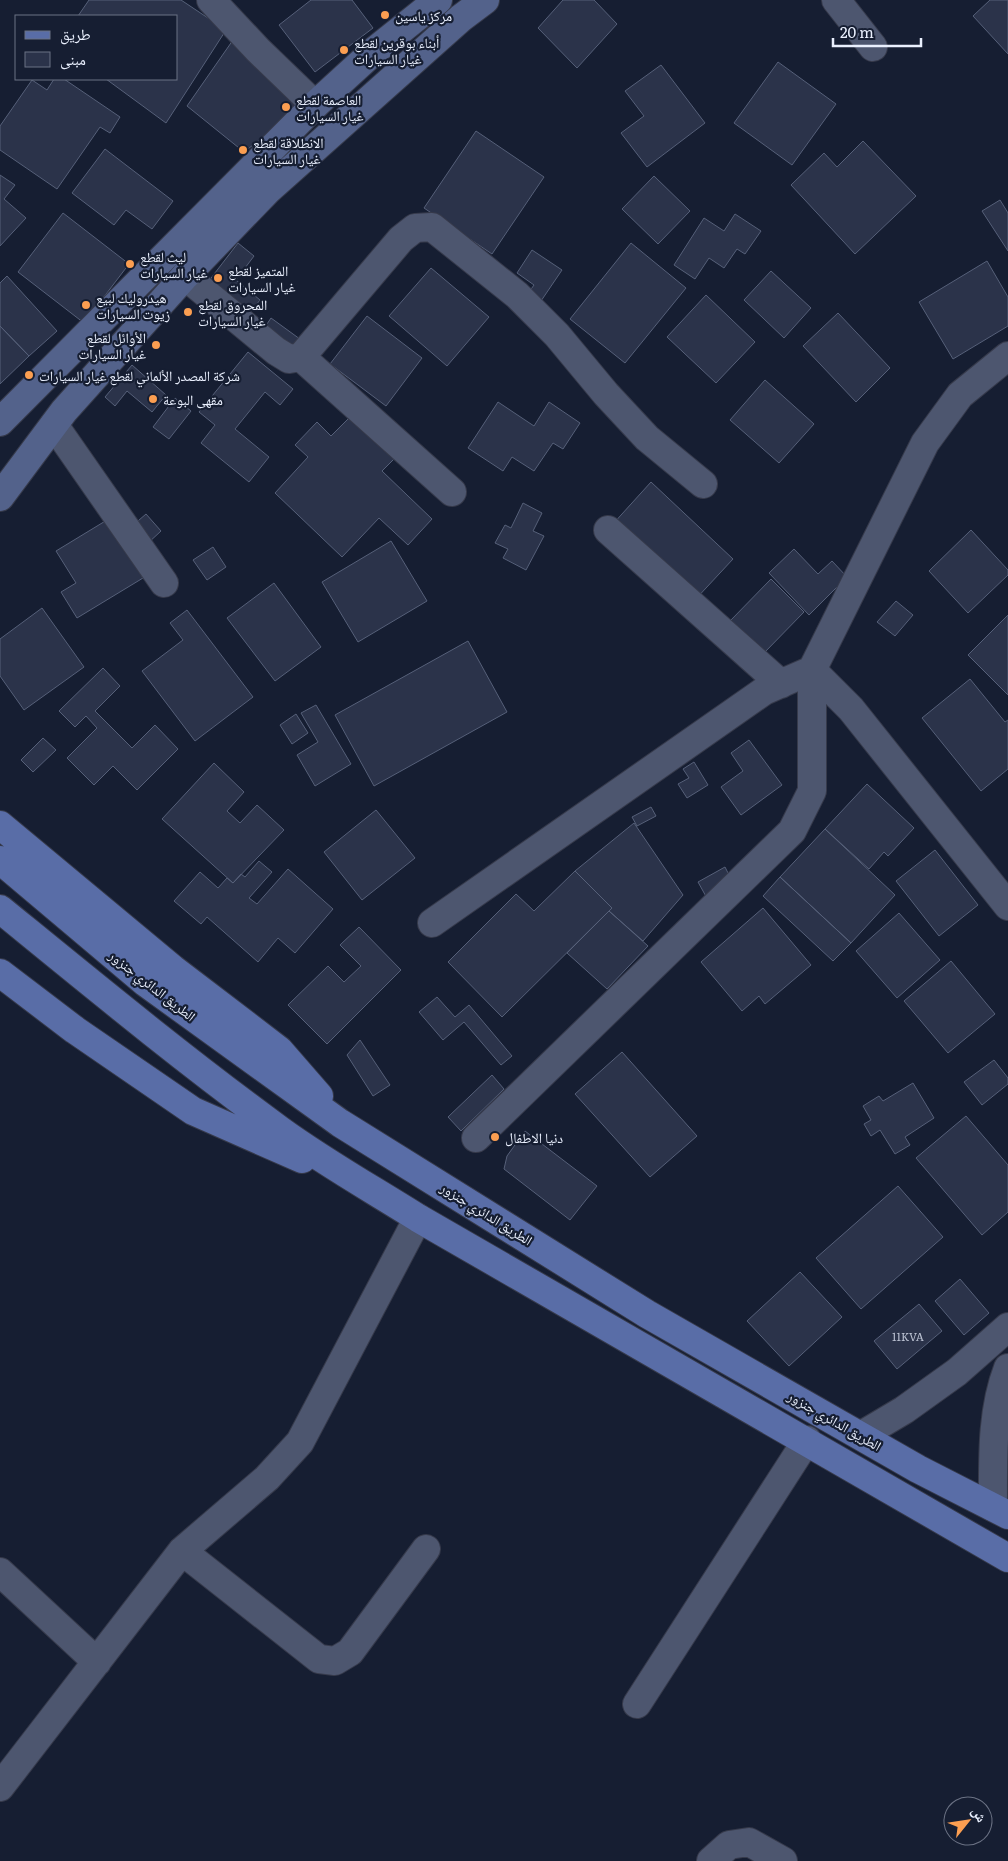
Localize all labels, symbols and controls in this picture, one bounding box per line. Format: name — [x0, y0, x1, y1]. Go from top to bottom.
place label: مركز ياسين — [395, 5, 452, 25]
marker: مركز ياسين — [379, 9, 391, 21]
legend — [15, 15, 178, 80]
scale bar — [833, 15, 920, 47]
text: 20 m — [840, 20, 874, 43]
text: طريق — [60, 22, 91, 45]
place label: أبناء بوقرين لقطع غيار السيارات — [354, 32, 439, 68]
marker: أبناء بوقرين لقطع غيار السيارات — [338, 44, 350, 56]
text: مبنى — [60, 47, 86, 70]
place label: العاصمة لقطع غيار السيارات — [296, 89, 364, 125]
marker: العاصمة لقطع غيار السيارات — [280, 101, 292, 113]
place label: الانطلاقة لقطع غيار السيارات — [253, 132, 324, 168]
marker: الانطلاقة لقطع غيار السيارات — [237, 144, 249, 156]
place label: ليث لقطع غيار السيارات — [140, 246, 208, 282]
marker: ليث لقطع غيار السيارات — [124, 258, 136, 270]
place label: المتميز لقطع غيار السيارات — [228, 260, 296, 296]
marker: المتميز لقطع غيار السيارات — [212, 272, 224, 284]
place label: هيدروليك لبيع زيوت السيارات — [96, 287, 170, 323]
place label: المحروق لقطع غيار السيارات — [198, 294, 267, 330]
marker: هيدروليك لبيع زيوت السيارات — [80, 299, 92, 311]
marker: المحروق لقطع غيار السيارات — [182, 306, 194, 318]
place label: الأوائل لقطع غيار السيارات — [78, 327, 146, 363]
marker: الأوائل لقطع غيار السيارات — [150, 339, 162, 351]
place label: شركة المصدر الألماني لقطع غيار السيارات — [39, 365, 240, 388]
marker: شركة المصدر الألماني لقطع غيار السيارات — [23, 369, 35, 381]
place label: مقهى البوعة — [163, 389, 223, 409]
marker: مقهى البوعة — [147, 393, 159, 405]
street label: الطريق الدائري جنزور — [103, 944, 201, 1027]
place label: دنيا الاطفال — [505, 1127, 563, 1147]
marker: دنيا الاطفال — [489, 1131, 501, 1143]
street label: الطريق الدائري جنزور — [435, 1176, 537, 1252]
house number: 11KVA — [892, 1328, 924, 1344]
street label: الطريق الدائري جنزور — [782, 1385, 886, 1457]
north arrow — [943, 1796, 993, 1846]
text: ش — [968, 1803, 993, 1826]

